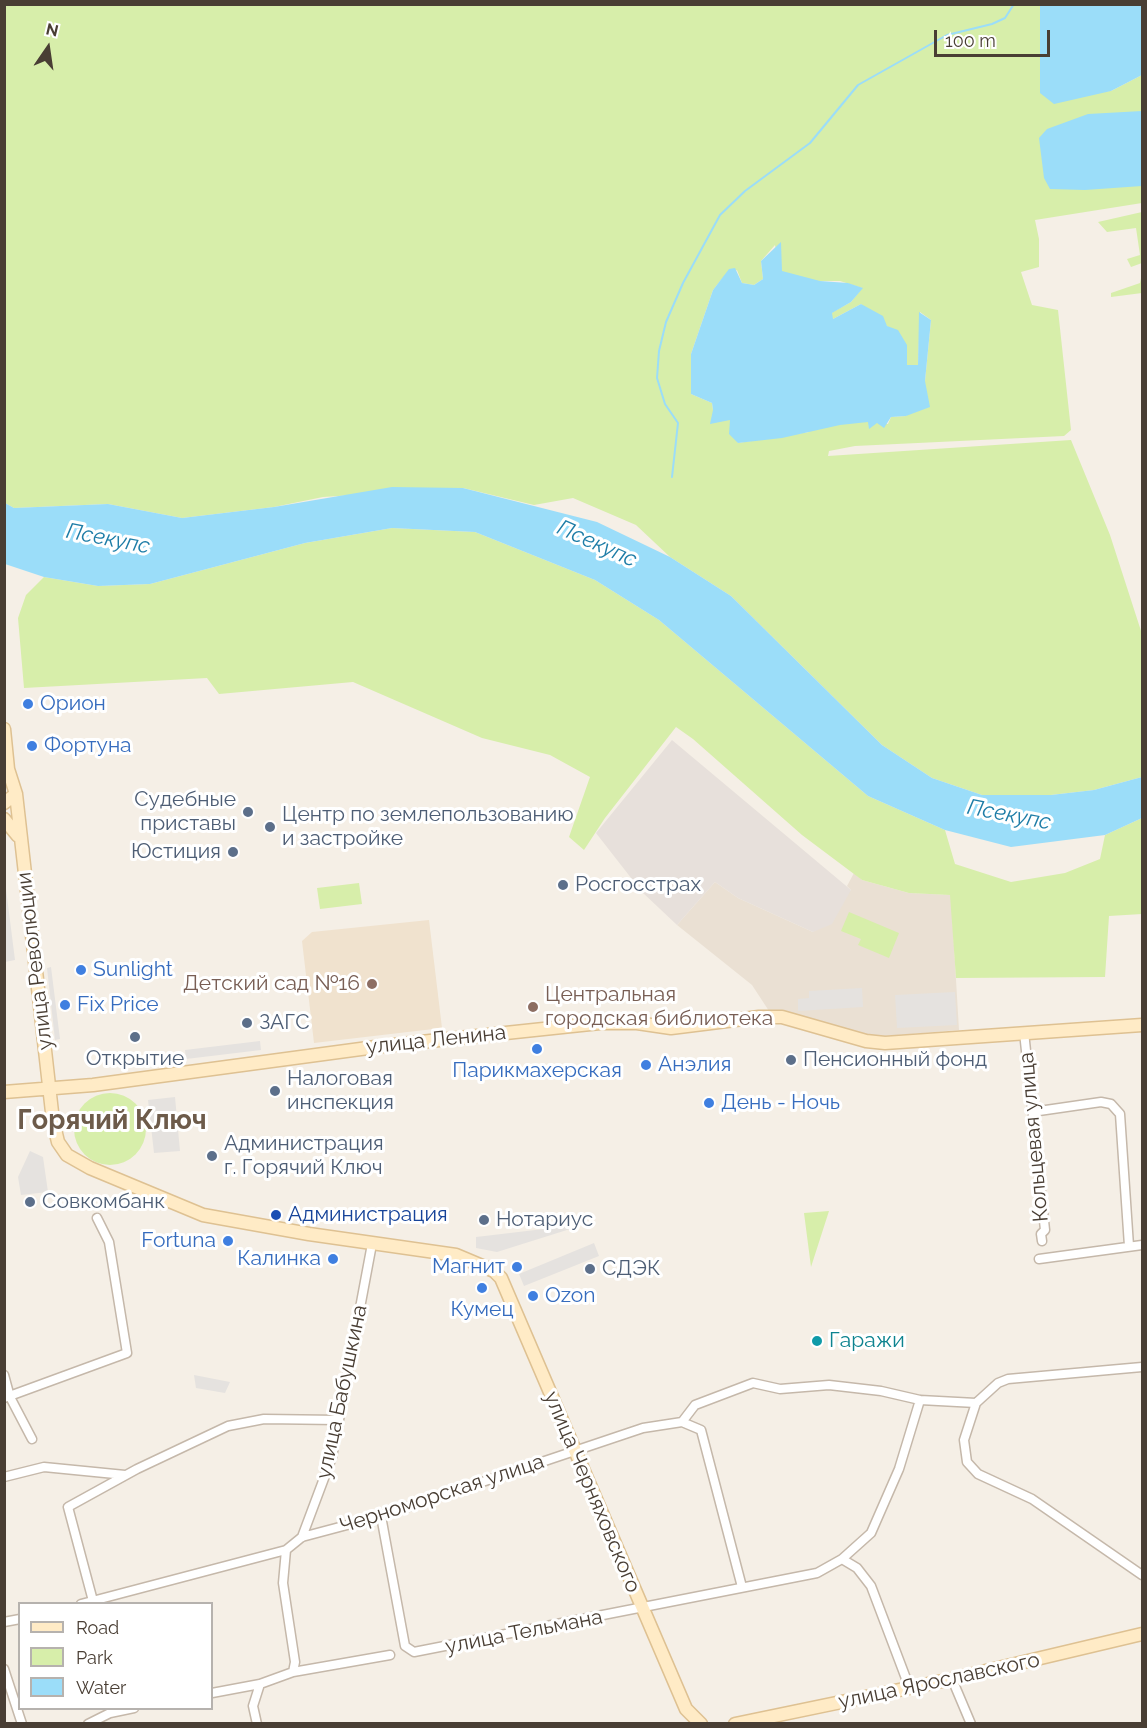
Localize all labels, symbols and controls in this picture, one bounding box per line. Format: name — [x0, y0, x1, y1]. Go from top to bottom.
north arrow — [18, 18, 78, 78]
scale bar — [937, 18, 1052, 56]
text: N — [44, 19, 60, 41]
text: 100 m — [945, 30, 996, 51]
water label: Псекупс — [553, 515, 641, 573]
water label: Псекупс — [64, 518, 152, 560]
place label: Орион — [40, 691, 106, 717]
marker: Орион — [21, 697, 35, 711]
place label: Фортуна — [44, 733, 132, 759]
marker: Фортуна — [25, 739, 39, 753]
place label: Судебные приставы — [134, 787, 236, 837]
water label: Псекупс — [965, 794, 1053, 836]
place label: Центр по землепользованию и застройке — [282, 802, 574, 852]
marker: Судебные приставы — [241, 805, 255, 819]
marker: Центр по землепользованию и застройке — [263, 820, 277, 834]
place label: Юстиция — [131, 839, 221, 865]
marker: Юстиция — [226, 845, 240, 859]
street label: улица Революции — [12, 870, 58, 1052]
place label: Росгосстрах — [575, 872, 701, 898]
marker: Росгосстрах — [556, 878, 570, 892]
place label: Sunlight — [93, 957, 173, 983]
marker: Sunlight — [74, 963, 88, 977]
place label: Детский сад №16 — [183, 971, 360, 997]
marker: Детский сад №16 — [365, 977, 379, 991]
place label: Центральная городская библиотека — [545, 982, 773, 1032]
place label: Fix Price — [77, 992, 159, 1018]
marker: Fix Price — [58, 998, 72, 1012]
marker: Центральная городская библиотека — [526, 1000, 540, 1014]
place label: ЗАГС — [259, 1010, 310, 1036]
marker: ЗАГС — [240, 1016, 254, 1030]
street label: улица Ленина — [365, 1020, 507, 1060]
marker: Открытие — [128, 1030, 142, 1044]
marker: Парикмахерская — [530, 1042, 544, 1056]
place label: Открытие — [86, 1046, 184, 1072]
place label: Пенсионный фонд — [803, 1047, 987, 1073]
street label: Кольцевая улица — [1014, 1051, 1054, 1223]
place label: Анэлия — [658, 1052, 731, 1078]
marker: Пенсионный фонд — [784, 1053, 798, 1067]
place label: Парикмахерская — [452, 1058, 622, 1084]
marker: Анэлия — [639, 1058, 653, 1072]
place label: Налоговая инспекция — [287, 1066, 394, 1116]
marker: Налоговая инспекция — [268, 1084, 282, 1098]
place label: День - Ночь — [721, 1090, 840, 1116]
marker: День - Ночь — [702, 1096, 716, 1110]
district label: Горячий Ключ — [17, 1105, 207, 1137]
place label: Администрация г. Горячий Ключ — [224, 1131, 384, 1181]
marker: Администрация г. Горячий Ключ — [205, 1149, 219, 1163]
place label: Совкомбанк — [42, 1189, 165, 1215]
marker: Совкомбанк — [23, 1195, 37, 1209]
place label: Администрация — [288, 1202, 448, 1228]
place label: Нотариус — [496, 1207, 593, 1233]
marker: Администрация — [269, 1208, 283, 1222]
marker: Нотариус — [477, 1213, 491, 1227]
place label: Fortuna — [141, 1228, 216, 1254]
marker: Fortuna — [221, 1234, 235, 1248]
place label: Калинка — [237, 1246, 321, 1272]
marker: Калинка — [326, 1252, 340, 1266]
place label: Магнит — [432, 1254, 505, 1280]
place label: СДЭК — [602, 1256, 660, 1282]
marker: Магнит — [510, 1260, 524, 1274]
marker: СДЭК — [583, 1262, 597, 1276]
marker: Кумец — [475, 1281, 489, 1295]
place label: Ozon — [545, 1283, 596, 1309]
marker: Ozon — [526, 1289, 540, 1303]
place label: Кумец — [450, 1297, 514, 1323]
street label: улица Бабушкина — [311, 1303, 373, 1481]
place label: Гаражи — [829, 1328, 905, 1354]
marker: Гаражи — [810, 1334, 824, 1348]
street label: улица Черняховского — [538, 1387, 646, 1597]
street label: Черноморская улица — [337, 1449, 547, 1539]
legend — [18, 1602, 213, 1710]
street label: улица Тельмана — [443, 1604, 605, 1660]
text: Road — [76, 1617, 119, 1638]
text: Park — [76, 1647, 113, 1668]
street label: улица Ярославского — [836, 1647, 1042, 1715]
text: Water — [76, 1677, 126, 1698]

